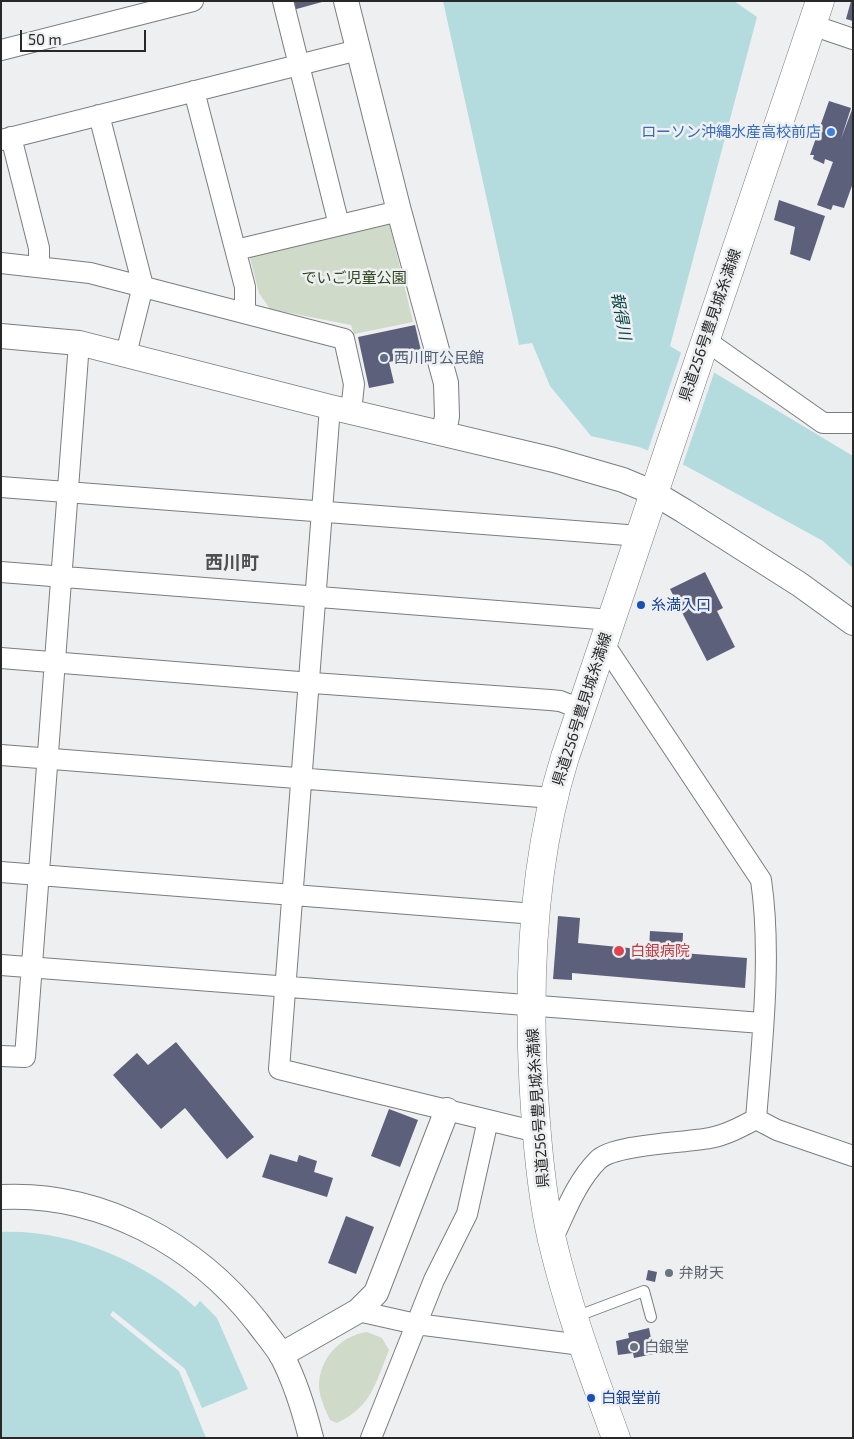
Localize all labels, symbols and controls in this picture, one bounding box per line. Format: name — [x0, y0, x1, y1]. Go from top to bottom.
scale bar — [22, 20, 149, 52]
text: 50 m — [28, 30, 62, 48]
place label: ローソン沖縄水産高校前店 — [641, 123, 821, 141]
marker: ローソン沖縄水産高校前店 — [825, 126, 837, 138]
street label: 県道256号豊見城糸満線 — [675, 246, 745, 404]
park label: でいご児童公園 — [302, 269, 406, 287]
water label: 報得川 — [607, 291, 635, 341]
place label: 西川町公民館 — [394, 349, 484, 367]
marker: 西川町公民館 — [378, 352, 390, 364]
district label: 西川町 — [205, 552, 259, 574]
place label: 糸満入口 — [651, 596, 711, 614]
marker: 糸満入口 — [635, 599, 647, 611]
street label: 県道256号豊見城糸満線 — [549, 630, 615, 788]
place label: 白銀病院 — [630, 942, 690, 960]
marker: 白銀病院 — [612, 944, 626, 958]
street label: 県道256号豊見城糸満線 — [523, 1028, 553, 1188]
place label: 弁財天 — [679, 1264, 724, 1282]
marker: 弁財天 — [663, 1267, 675, 1279]
place label: 白銀堂 — [644, 1338, 689, 1356]
marker: 白銀堂 — [628, 1341, 640, 1353]
place label: 白銀堂前 — [601, 1389, 661, 1407]
marker: 白銀堂前 — [585, 1392, 597, 1404]

